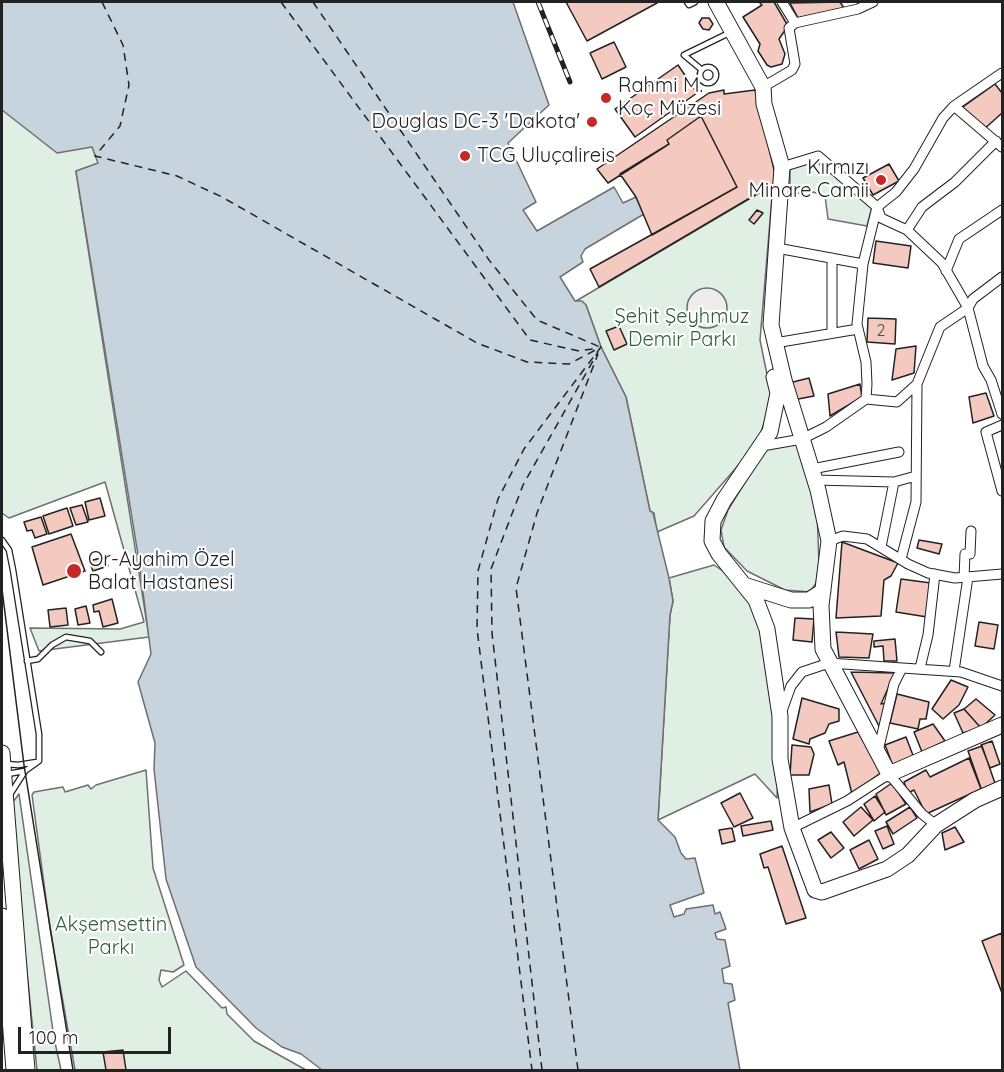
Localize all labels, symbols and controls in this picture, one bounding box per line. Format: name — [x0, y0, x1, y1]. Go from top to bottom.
place label: Rahmi M. Koç Müzesi — [618, 74, 721, 121]
marker: Rahmi M. Koç Müzesi — [599, 91, 613, 105]
place label: Douglas DC-3 'Dakota' — [372, 110, 580, 134]
marker: Douglas DC-3 'Dakota' — [585, 115, 599, 129]
place label: TCG Uluçalireis — [477, 144, 615, 168]
marker: TCG Uluçalireis — [458, 149, 472, 163]
place label: Kırmızı Minare Camii — [749, 156, 869, 203]
marker: Kırmızı Minare Camii — [874, 173, 888, 187]
park label: Şehit Şeyhmuz Demir Parkı — [615, 305, 749, 352]
house number: 2 — [877, 321, 885, 341]
place label: Or-Ayahim Özel Balat Hastanesi — [88, 548, 235, 595]
marker: Or-Ayahim Özel Balat Hastanesi — [65, 562, 83, 580]
park label: Akşemsettin Parkı — [55, 913, 167, 960]
scale bar — [21, 1015, 174, 1053]
text: 100 m — [29, 1026, 78, 1049]

